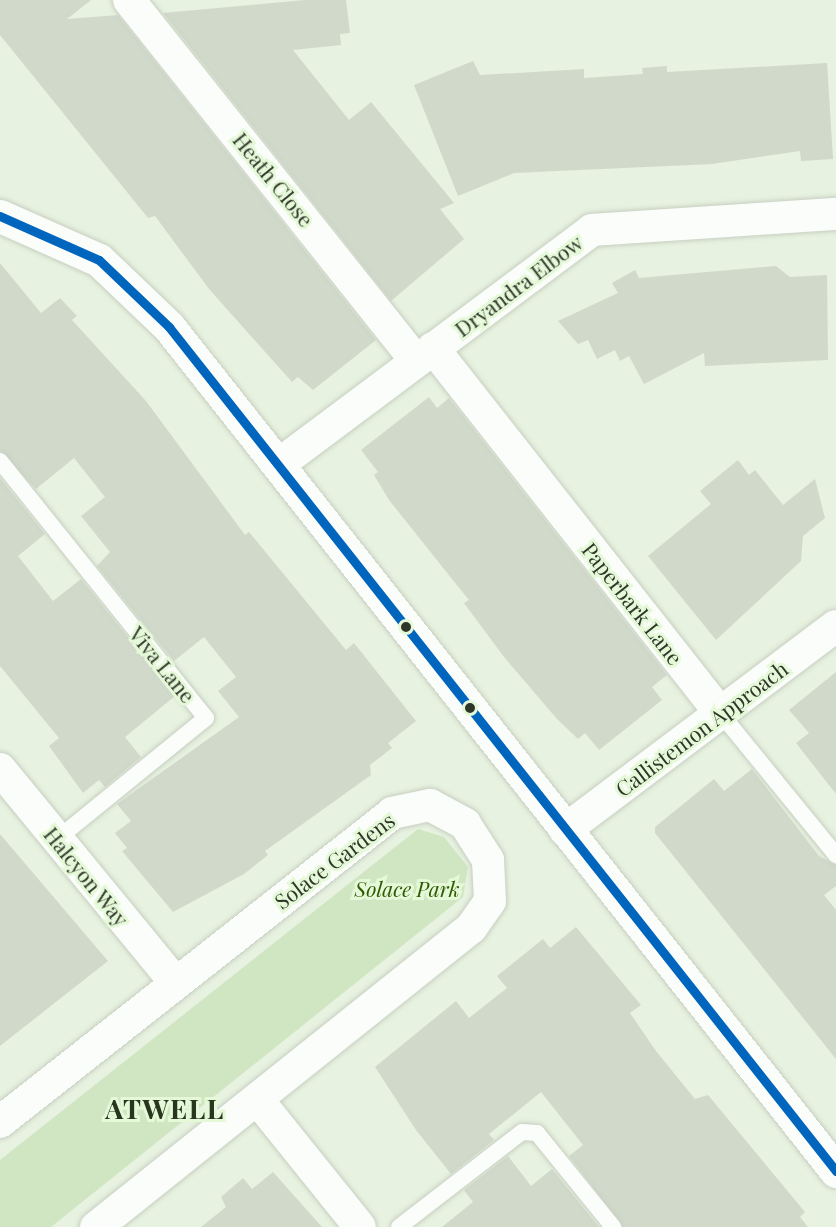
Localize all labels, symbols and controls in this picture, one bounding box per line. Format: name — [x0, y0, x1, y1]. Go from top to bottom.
street label: Heath Close — [229, 127, 319, 231]
street label: Dryandra Elbow — [449, 229, 587, 341]
street label: Paperbark Lane — [577, 537, 689, 669]
street label: Viva Lane — [125, 621, 201, 707]
unlabelled marker — [400, 621, 412, 633]
street label: Callistemon Approach — [610, 655, 792, 801]
unlabelled marker — [464, 702, 476, 714]
street label: Solace Gardens — [269, 807, 399, 913]
street label: Halcyon Way — [39, 821, 135, 931]
park label: Solace Park — [355, 875, 459, 901]
district label: ATWELL — [105, 1093, 225, 1125]

